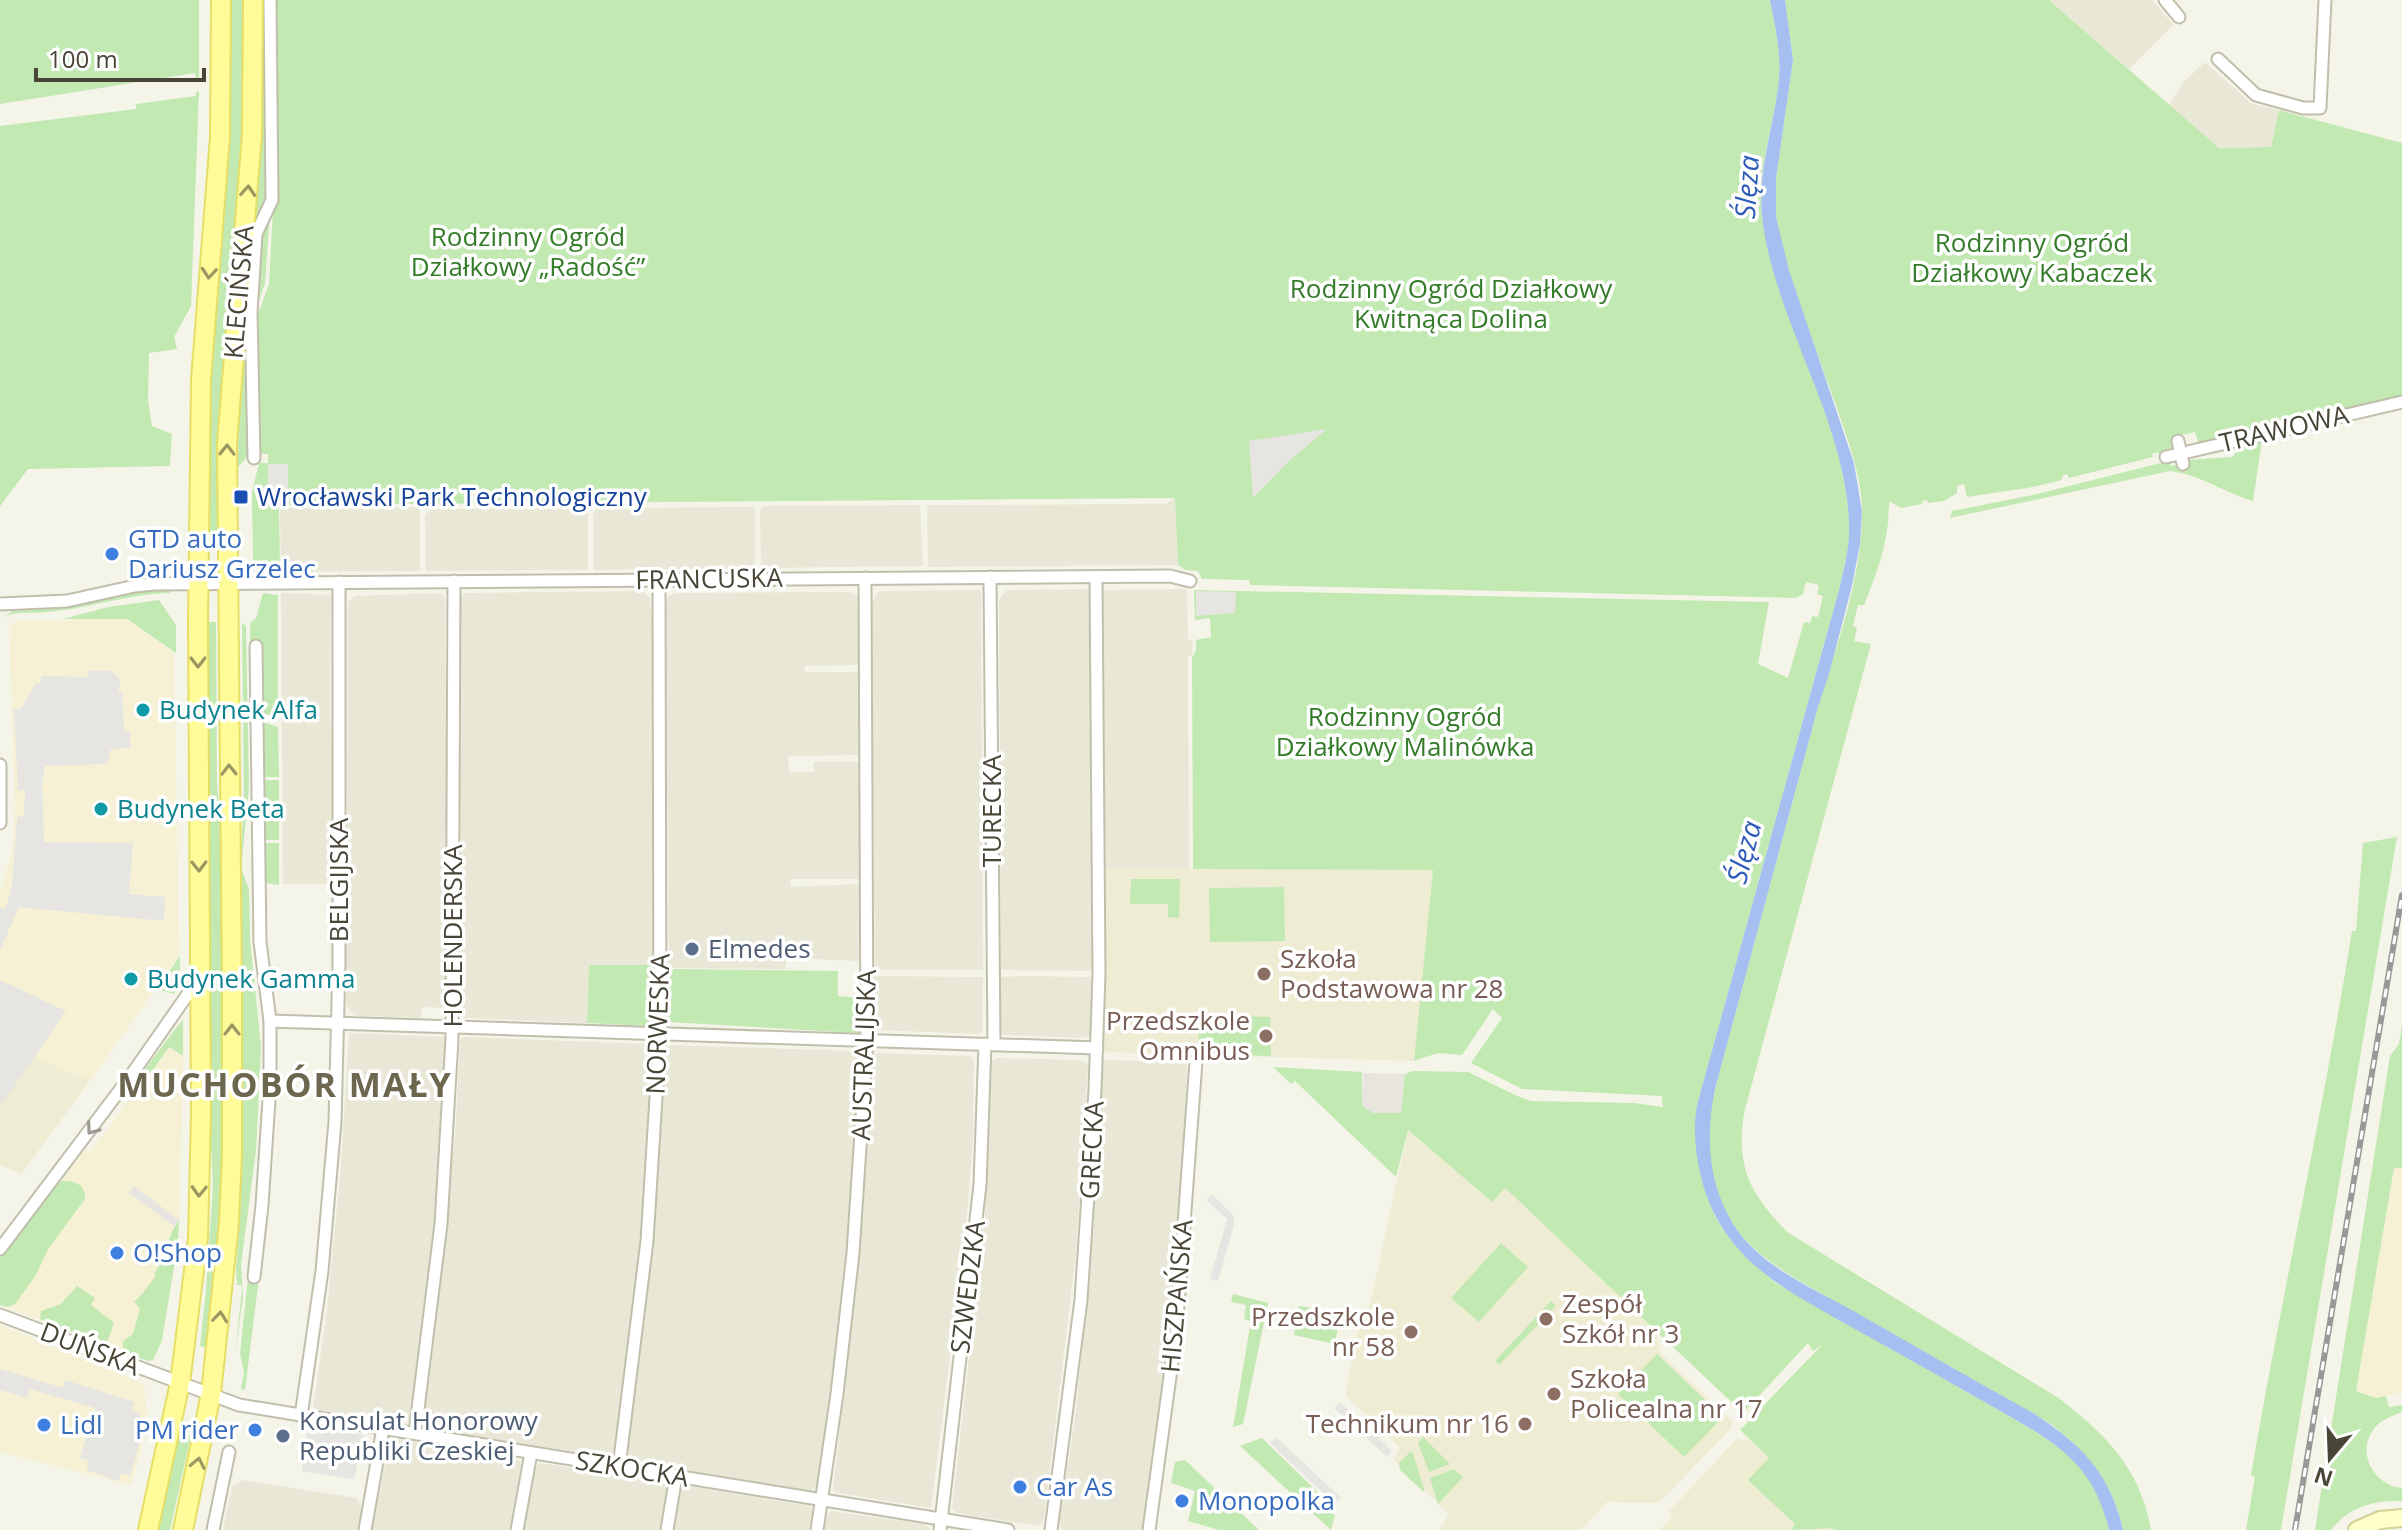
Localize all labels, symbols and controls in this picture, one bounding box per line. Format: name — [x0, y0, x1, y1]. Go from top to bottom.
scale bar — [36, 32, 204, 82]
text: 100 m — [48, 42, 118, 75]
water label: Ślęza — [1725, 154, 1767, 220]
one-way arrow — [239, 184, 256, 197]
park label: Rodzinny Ogród Działkowy „Radość” — [411, 218, 645, 284]
street label: KLECIŃSKA — [214, 223, 262, 360]
park label: Rodzinny Ogród Działkowy Kabaczek — [1911, 224, 2153, 290]
one-way arrow — [200, 267, 217, 280]
park label: Rodzinny Ogród Działkowy Kwitnąca Dolina — [1290, 270, 1613, 336]
street label: TRAWOWA — [2216, 396, 2352, 460]
one-way arrow — [219, 443, 236, 456]
place label: Wrocławski Park Technologiczny — [257, 478, 648, 514]
marker: Wrocławski Park Technologiczny — [232, 488, 250, 506]
place label: GTD auto Dariusz Grzelec — [128, 520, 316, 586]
marker: GTD auto Dariusz Grzelec — [103, 545, 121, 563]
street label: FRANCUSKA — [635, 559, 784, 597]
one-way arrow — [189, 656, 207, 669]
place label: Budynek Alfa — [159, 691, 318, 727]
park label: Rodzinny Ogród Działkowy Malinówka — [1276, 698, 1534, 764]
marker: Budynek Alfa — [134, 701, 152, 719]
street label: TURECKA — [973, 754, 1009, 867]
one-way arrow — [220, 763, 238, 776]
place label: Budynek Beta — [117, 790, 285, 826]
marker: Budynek Beta — [92, 800, 110, 818]
water label: Ślęza — [1716, 816, 1770, 887]
street label: BELGIJSKA — [320, 817, 356, 942]
street label: HOLENDERSKA — [434, 844, 470, 1027]
one-way arrow — [190, 860, 208, 873]
place label: Elmedes — [708, 930, 811, 966]
marker: Elmedes — [683, 940, 701, 958]
place label: Szkoła Podstawowa nr 28 — [1280, 940, 1504, 1006]
street label: NORWESKA — [637, 952, 677, 1095]
place label: Budynek Gamma — [147, 960, 356, 996]
marker: Szkoła Podstawowa nr 28 — [1255, 965, 1273, 983]
street label: AUSTRALIJSKA — [842, 968, 884, 1141]
marker: Budynek Gamma — [122, 970, 140, 988]
place label: Przedszkole Omnibus — [1106, 1002, 1250, 1068]
one-way arrow — [223, 1023, 241, 1036]
marker: Przedszkole Omnibus — [1257, 1027, 1275, 1045]
district label: MUCHOBÓR MAŁY — [117, 1061, 453, 1107]
street label: GRECKA — [1070, 1099, 1112, 1200]
one-way arrow — [87, 1120, 101, 1134]
one-way arrow — [190, 1185, 208, 1198]
street label: HISZPAŃSKA — [1151, 1217, 1201, 1374]
street label: SZWEDZKA — [941, 1218, 993, 1355]
place label: O!Shop — [133, 1234, 222, 1270]
marker: O!Shop — [108, 1244, 126, 1262]
place label: Zespół Szkół nr 3 — [1562, 1285, 1679, 1351]
place label: Przedszkole nr 58 — [1251, 1298, 1395, 1364]
one-way arrow — [212, 1310, 229, 1323]
marker: Zespół Szkół nr 3 — [1537, 1310, 1555, 1328]
street label: DUŃSKA — [35, 1313, 146, 1384]
marker: Przedszkole nr 58 — [1402, 1323, 1420, 1341]
place label: Szkoła Policealna nr 17 — [1570, 1360, 1763, 1426]
marker: Szkoła Policealna nr 17 — [1545, 1385, 1563, 1403]
place label: Konsulat Honorowy Republiki Czeskiej — [299, 1402, 539, 1468]
place label: Technikum nr 16 — [1306, 1405, 1509, 1441]
place label: Lidl — [60, 1406, 103, 1442]
place label: PM rider — [135, 1411, 239, 1447]
marker: Technikum nr 16 — [1516, 1415, 1534, 1433]
marker: Lidl — [35, 1416, 53, 1434]
north arrow — [2290, 1418, 2370, 1498]
marker: PM rider — [246, 1421, 264, 1439]
marker: Konsulat Honorowy Republiki Czeskiej — [274, 1427, 292, 1445]
street label: SZKOCKA — [573, 1441, 692, 1495]
one-way arrow — [189, 1456, 206, 1470]
text: N — [2310, 1461, 2337, 1495]
place label: Car As — [1036, 1468, 1113, 1504]
marker: Car As — [1011, 1478, 1029, 1496]
place label: Monopolka — [1198, 1482, 1335, 1518]
marker: Monopolka — [1173, 1492, 1191, 1510]

